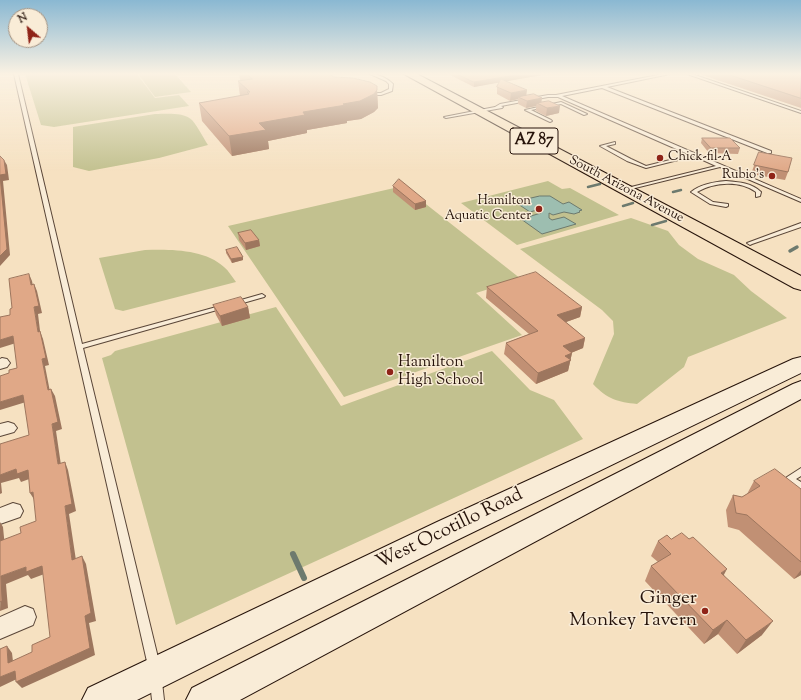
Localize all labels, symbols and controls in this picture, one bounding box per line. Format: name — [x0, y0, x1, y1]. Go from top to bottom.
north arrow — [8, 8, 48, 48]
text: N — [15, 9, 30, 27]
road number: AZ 87 — [510, 128, 558, 154]
place label: Chick-fil-A — [668, 150, 732, 166]
street label: South Arizona Avenue — [566, 153, 686, 227]
marker: Chick-fil-A — [655, 153, 665, 163]
place label: Rubio's — [722, 168, 764, 184]
marker: Rubio's — [767, 171, 777, 181]
place label: Hamilton Aquatic Center — [445, 194, 531, 225]
marker: Hamilton Aquatic Center — [534, 204, 544, 214]
place label: Hamilton High School — [398, 353, 484, 391]
marker: Hamilton High School — [385, 367, 395, 377]
street label: West Ocotillo Road — [373, 485, 527, 575]
place label: Ginger Monkey Tavern — [569, 589, 697, 633]
marker: Ginger Monkey Tavern — [700, 606, 710, 616]

